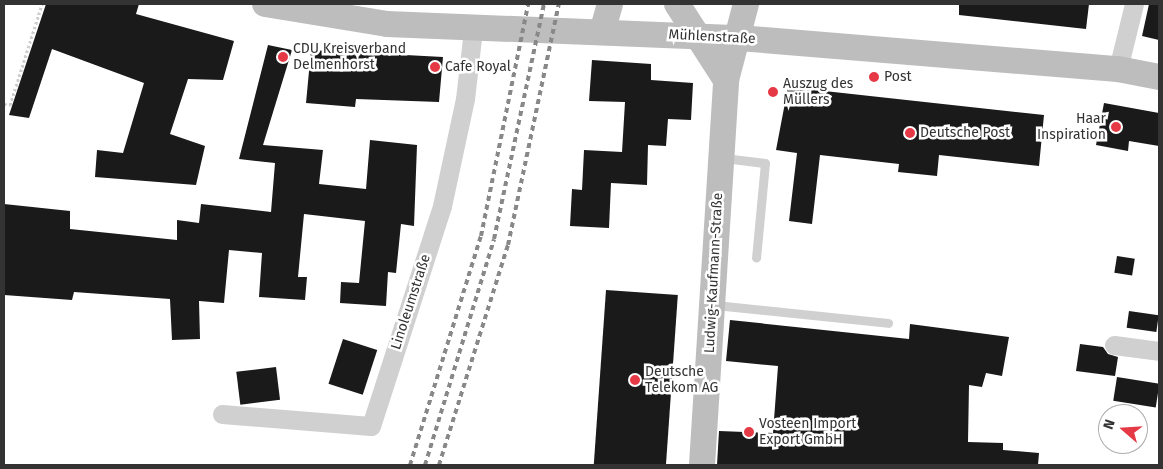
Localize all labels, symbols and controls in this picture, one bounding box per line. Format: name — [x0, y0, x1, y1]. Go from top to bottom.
street label: Mühlenstraße — [668, 26, 756, 48]
place label: CDU Kreisverband Delmenhorst — [293, 41, 406, 74]
marker: CDU Kreisverband Delmenhorst — [277, 51, 289, 63]
place label: Cafe Royal — [445, 59, 511, 75]
marker: Cafe Royal — [429, 61, 441, 73]
place label: Post — [884, 69, 911, 85]
marker: Post — [868, 71, 880, 83]
place label: Auszug des Müllers — [783, 76, 853, 108]
marker: Auszug des Müllers — [767, 86, 779, 98]
place label: Haar Inspiration — [1037, 111, 1106, 144]
marker: Haar Inspiration — [1110, 121, 1122, 133]
place label: Deutsche Post — [920, 125, 1010, 141]
marker: Deutsche Post — [904, 127, 916, 139]
street label: Ludwig-Kaufmann-Straße — [701, 192, 727, 354]
street label: Linoleumstraße — [388, 252, 434, 352]
place label: Deutsche Telekom AG — [645, 364, 718, 397]
marker: Deutsche Telekom AG — [629, 374, 641, 386]
north arrow — [1098, 404, 1148, 454]
place label: Vosteen Import Export GmbH — [759, 416, 856, 448]
text: N — [1100, 417, 1119, 431]
marker: Vosteen Import Export GmbH — [743, 426, 755, 438]

